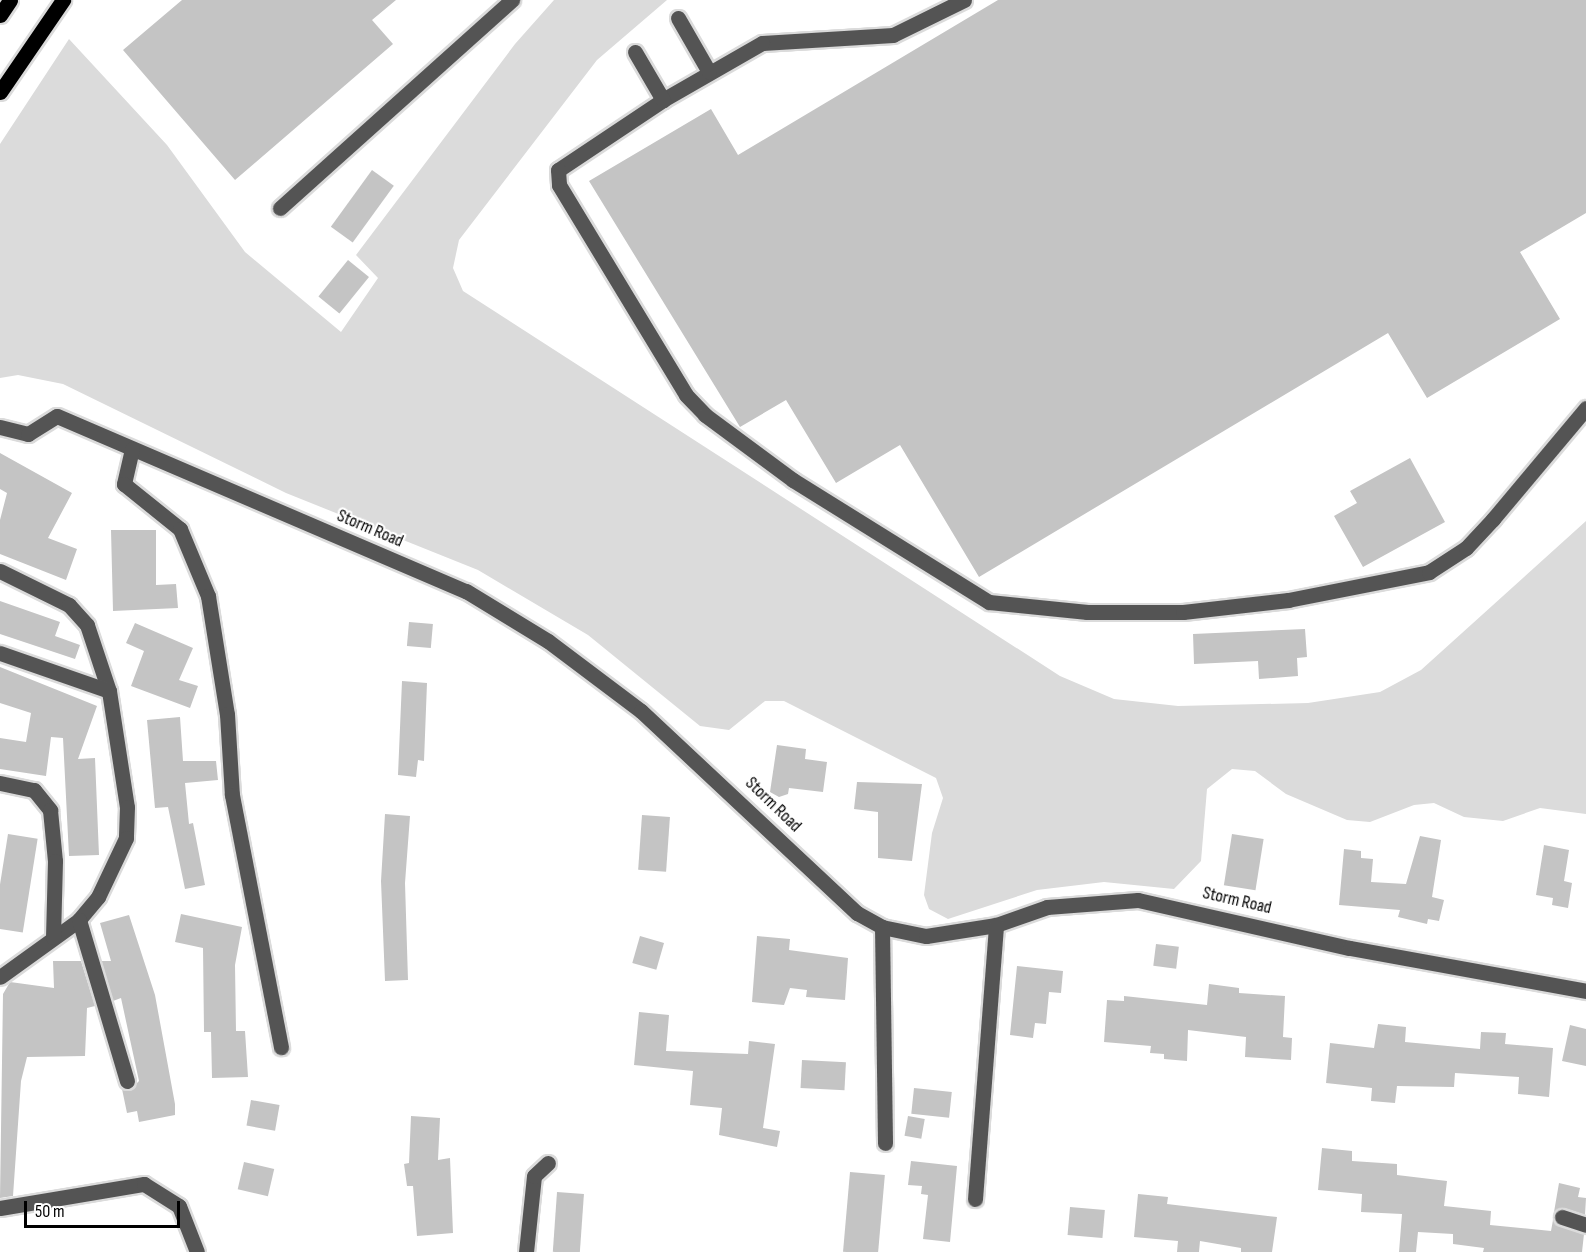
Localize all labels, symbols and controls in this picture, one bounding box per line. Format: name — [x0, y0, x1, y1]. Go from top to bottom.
street label: Storm Road — [334, 505, 406, 553]
street label: Storm Road — [740, 773, 806, 837]
street label: Storm Road — [1200, 883, 1274, 919]
scale bar — [27, 1189, 183, 1227]
text: 50 m — [35, 1201, 65, 1222]

